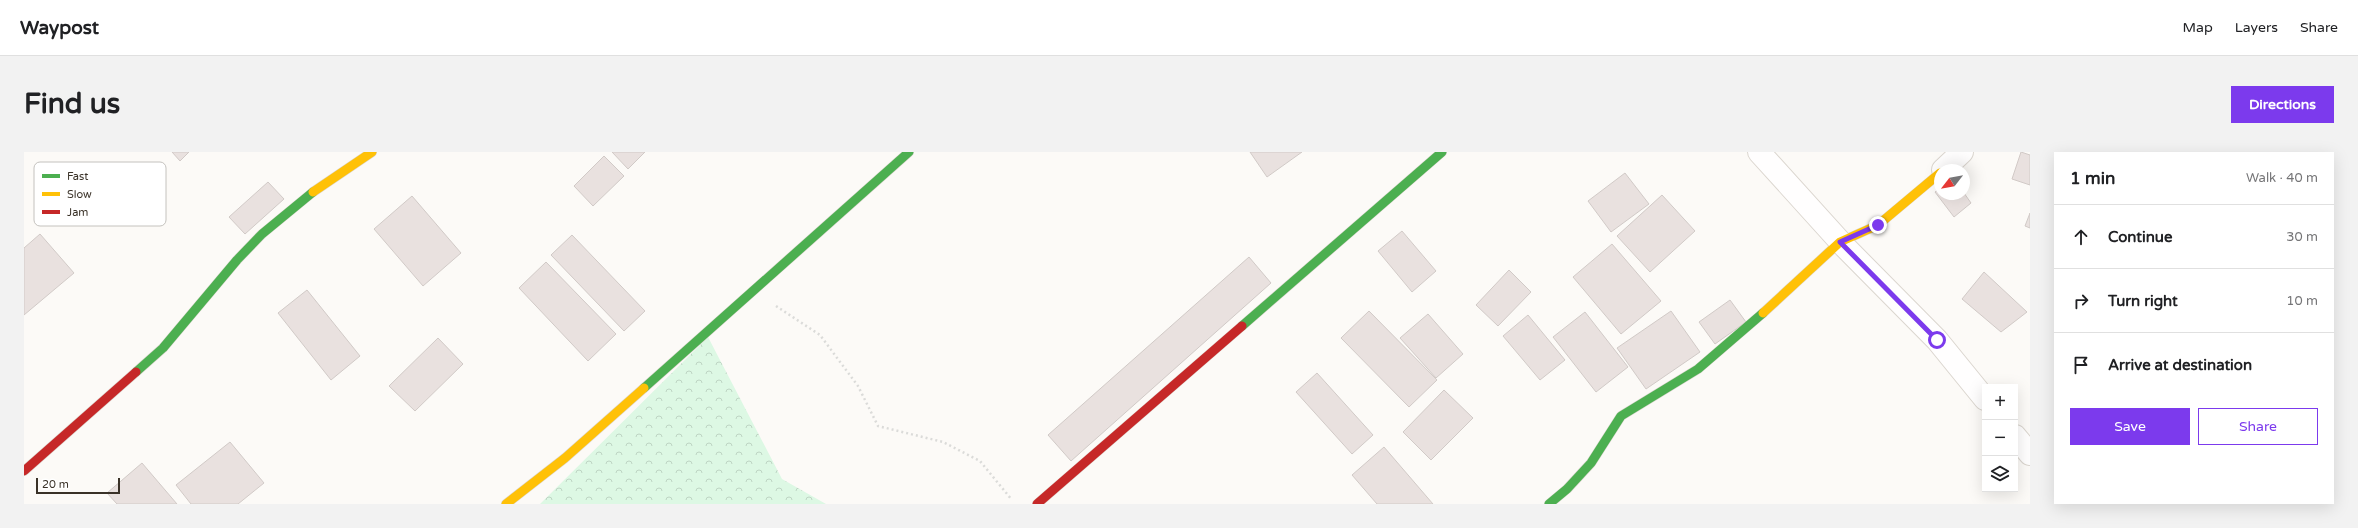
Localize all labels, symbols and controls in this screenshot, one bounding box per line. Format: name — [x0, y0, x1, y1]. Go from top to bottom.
text: Waypost — [20, 17, 99, 39]
text: Map — [2183, 19, 2213, 36]
text: Layers — [2235, 19, 2278, 36]
text: Share — [2300, 19, 2338, 36]
button: Directions — [2231, 86, 2334, 123]
text: Find us — [24, 87, 120, 121]
legend — [34, 162, 166, 226]
north arrow — [1934, 164, 1970, 200]
text: 1 min — [2070, 168, 2115, 189]
text: Fast — [67, 170, 88, 183]
text: Walk · 40 m — [2246, 170, 2318, 186]
text: Slow — [67, 188, 92, 201]
text: Jam — [67, 206, 88, 219]
route end — [1869, 216, 1887, 234]
icon: ahead — [2070, 226, 2092, 248]
text: Continue — [2108, 228, 2172, 246]
text: 30 m — [2286, 229, 2318, 245]
icon: right — [2070, 290, 2092, 312]
text: Turn right — [2108, 292, 2178, 310]
text: 10 m — [2286, 293, 2318, 309]
route start — [1928, 331, 1946, 349]
icon: arrive — [2070, 354, 2092, 376]
text: Arrive at destination — [2108, 356, 2252, 374]
map controls — [1982, 384, 2018, 492]
button: + — [1982, 384, 2018, 420]
button: Save — [2070, 408, 2190, 445]
button: Share — [2198, 408, 2318, 445]
button: − — [1982, 420, 2018, 456]
button: layers — [1982, 456, 2018, 492]
scale bar — [36, 476, 120, 495]
text: 20 m — [42, 478, 69, 491]

